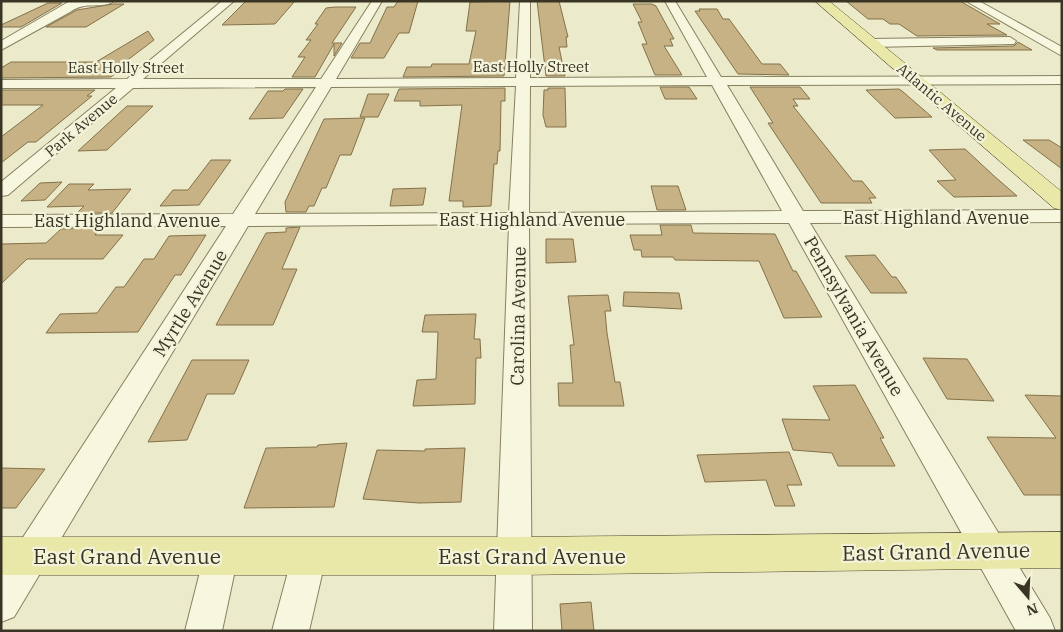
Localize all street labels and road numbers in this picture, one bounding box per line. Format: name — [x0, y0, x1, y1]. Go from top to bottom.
street label: East Holly Street — [473, 57, 589, 76]
street label: East Holly Street — [68, 58, 184, 77]
street label: Atlantic Avenue — [893, 59, 991, 145]
street label: Park Avenue — [41, 89, 121, 161]
street label: East Highland Avenue — [843, 206, 1029, 229]
street label: East Highland Avenue — [439, 208, 625, 231]
street label: East Highland Avenue — [34, 209, 220, 232]
street label: Pennsylvania Avenue — [799, 232, 909, 400]
street label: Myrtle Avenue — [148, 245, 232, 361]
street label: Carolina Avenue — [505, 246, 531, 386]
street label: East Grand Avenue — [842, 535, 1030, 567]
street label: East Grand Avenue — [33, 542, 221, 570]
street label: East Grand Avenue — [438, 542, 626, 570]

